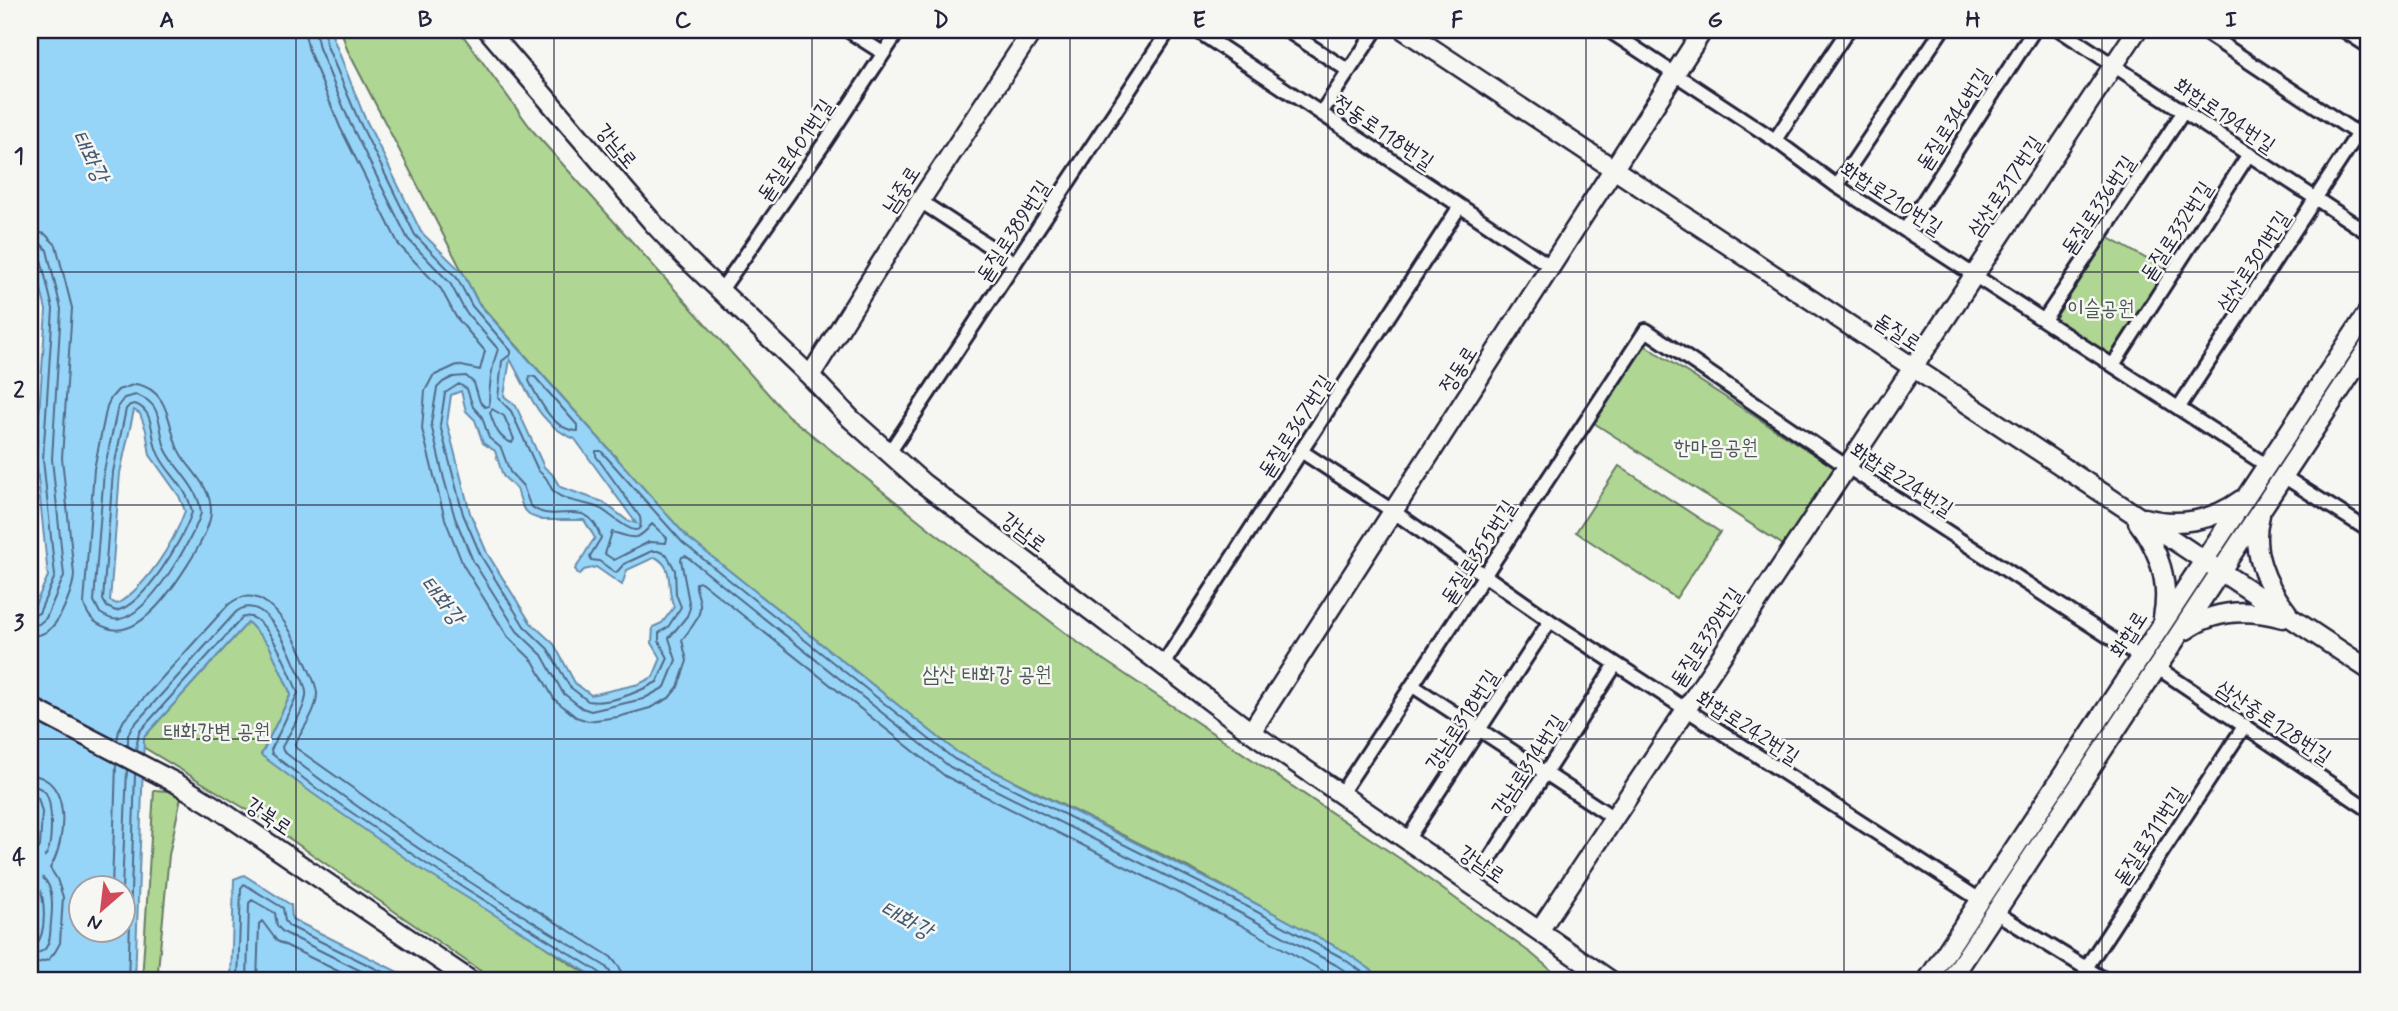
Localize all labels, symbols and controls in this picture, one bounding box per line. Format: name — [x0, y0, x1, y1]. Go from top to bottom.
text: A — [159, 6, 175, 36]
text: B — [418, 6, 433, 36]
text: C — [675, 6, 692, 36]
text: D — [933, 6, 949, 36]
text: E — [1192, 6, 1206, 36]
text: F — [1451, 6, 1463, 36]
text: G — [1707, 6, 1723, 36]
text: H — [1965, 6, 1981, 36]
text: I — [2225, 6, 2237, 36]
street label: 돋질로346번길 — [1910, 63, 1997, 176]
street label: 화합로194번길 — [2168, 72, 2281, 160]
street label: 정동로118번길 — [1328, 89, 1439, 177]
street label: 돋질로401번길 — [751, 94, 840, 207]
street label: 강남로 — [589, 118, 643, 175]
water label: 태화강 — [63, 125, 116, 191]
street label: 삼산로317번길 — [1962, 131, 2050, 243]
text: 1 — [14, 142, 24, 172]
street label: 돋질로336번길 — [2055, 150, 2142, 261]
street label: 화합로210번길 — [1835, 156, 1948, 242]
street label: 남중로 — [876, 161, 927, 218]
street label: 돋질로389번길 — [970, 175, 1057, 288]
street label: 돋질로332번길 — [2134, 176, 2220, 287]
street label: 삼산로301번길 — [2211, 206, 2297, 317]
park label: 이슬공원 — [2067, 295, 2135, 323]
street label: 돋질로 — [1869, 307, 1926, 358]
street label: 정동로 — [1433, 341, 1484, 398]
street label: 돋질로367번길 — [1252, 370, 1340, 483]
text: 2 — [13, 376, 25, 406]
park label: 한마음공원 — [1674, 434, 1758, 462]
street label: 화합로224번길 — [1845, 436, 1958, 524]
street label: 돋질로355번길 — [1435, 495, 1523, 610]
street label: 강남로 — [995, 506, 1052, 559]
water label: 태화강 — [412, 570, 472, 634]
street label: 돋질로339번길 — [1664, 582, 1750, 693]
street label: 화합로 — [2103, 606, 2154, 663]
text: 3 — [14, 609, 25, 639]
park label: 삼산 태화강 공원 — [922, 661, 1052, 689]
street label: 강남로318번길 — [1420, 665, 1506, 776]
street label: 삼산중로128번길 — [2211, 674, 2336, 772]
street label: 화합로242번길 — [1691, 684, 1804, 772]
street label: 강남로314번길 — [1486, 709, 1572, 822]
park label: 태화강변 공원 — [163, 718, 271, 746]
street label: 돋질로311번길 — [2107, 782, 2192, 891]
street label: 강북로 — [240, 791, 297, 843]
street label: 강남로 — [1453, 839, 1510, 891]
text: 4 — [12, 843, 26, 873]
north arrow — [66, 874, 136, 944]
water label: 태화강 — [875, 894, 940, 948]
text: N — [83, 909, 106, 937]

